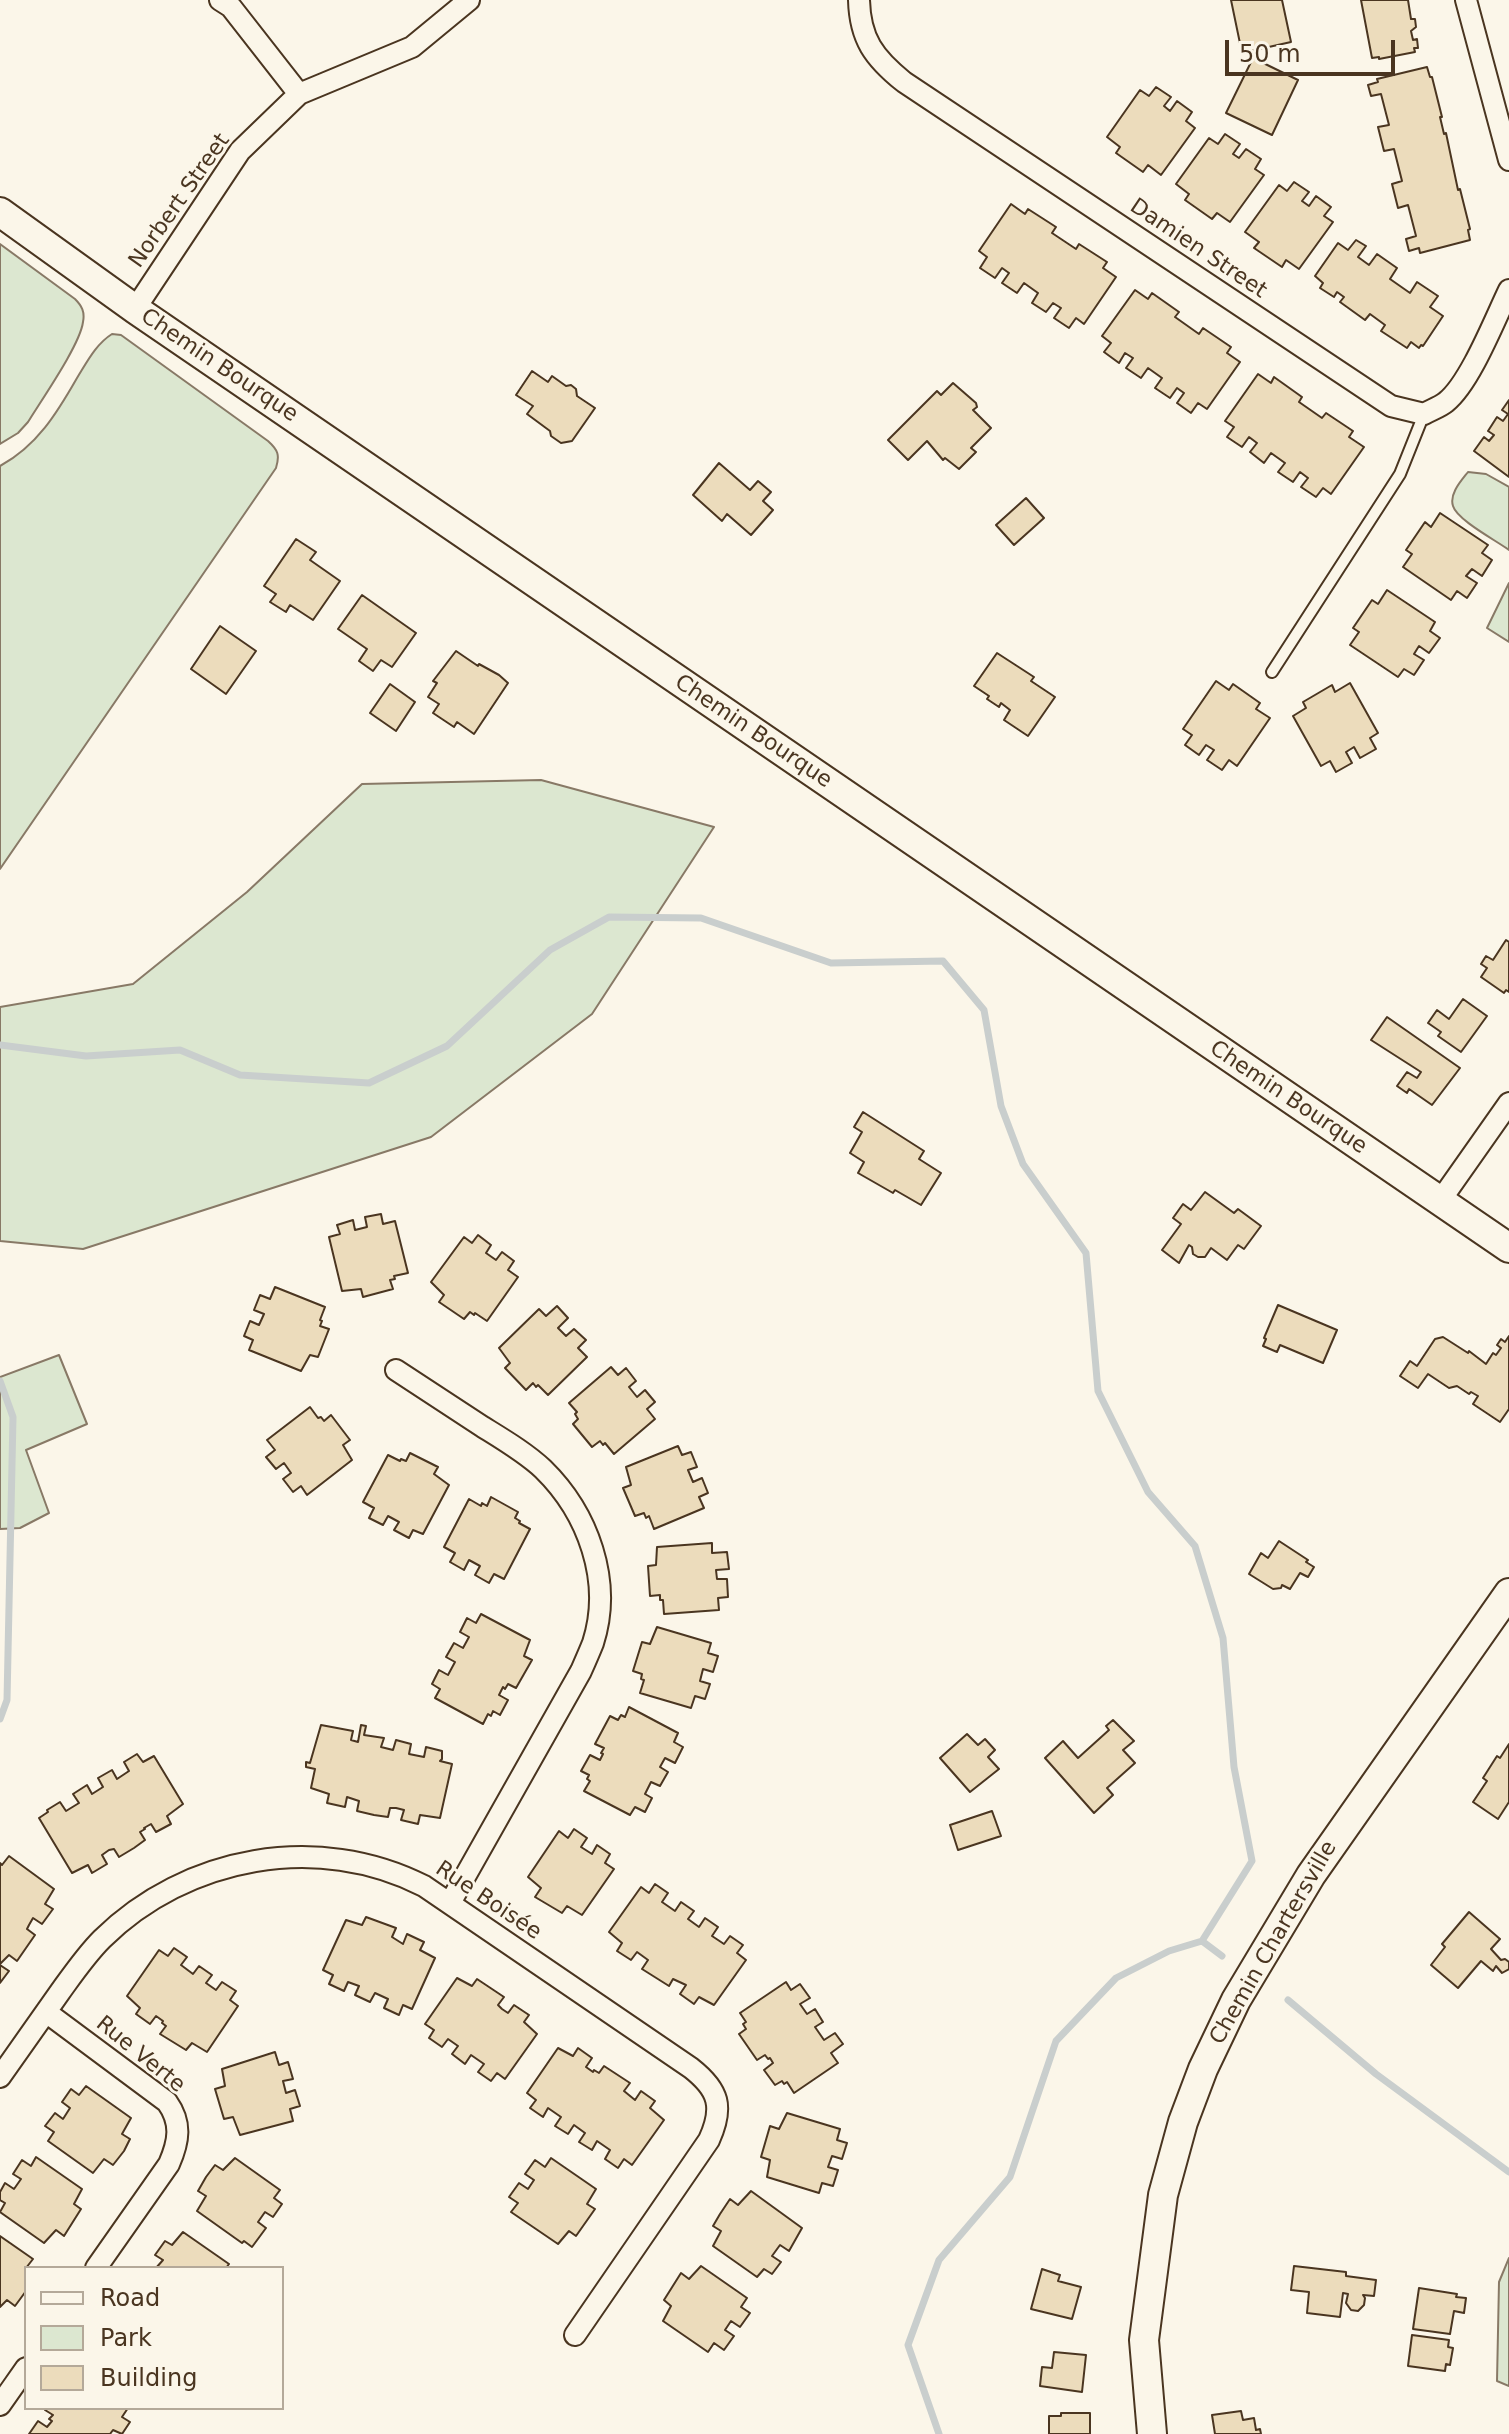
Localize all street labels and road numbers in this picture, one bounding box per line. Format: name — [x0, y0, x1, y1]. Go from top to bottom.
street label: Norbert Street — [124, 129, 236, 273]
street label: Damien Street — [1125, 194, 1271, 304]
street label: Chemin Bourque — [135, 304, 303, 428]
street label: Chemin Bourque — [669, 670, 837, 794]
street label: Chemin Bourque — [1204, 1036, 1372, 1160]
street label: Chemin Chartersville — [1205, 1836, 1343, 2050]
street label: Rue Boisée — [430, 1856, 546, 1946]
street label: Rue Verte — [90, 2011, 190, 2099]

